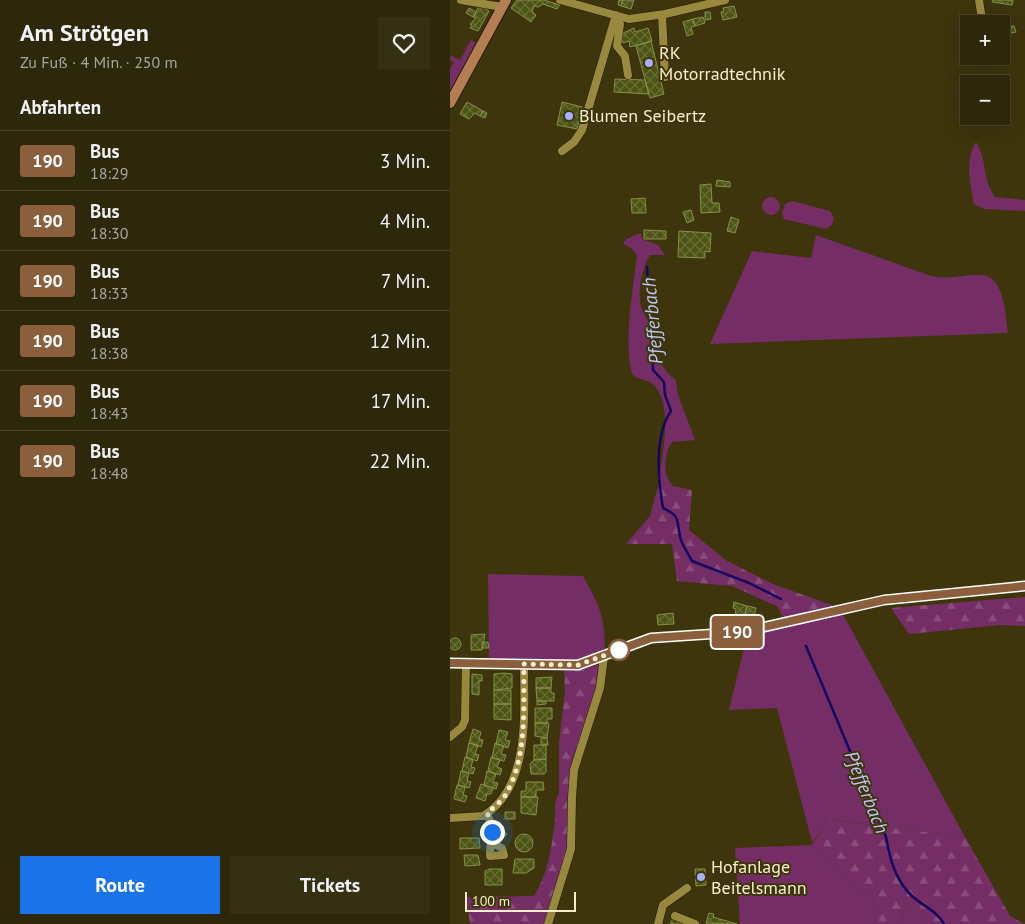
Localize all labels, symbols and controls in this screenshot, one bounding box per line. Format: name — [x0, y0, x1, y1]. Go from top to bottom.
map controls — [960, 15, 1010, 125]
button: + — [960, 15, 1010, 65]
text: Am Strötgen — [20, 17, 149, 48]
button: heart — [378, 17, 430, 69]
place label: RK Motorradtechnik — [659, 41, 786, 85]
text: Zu Fuß · 4 Min. · 250 m — [20, 52, 178, 72]
marker: RK Motorradtechnik — [643, 57, 655, 69]
button: − — [960, 75, 1010, 125]
text: Abfahrten — [20, 95, 101, 119]
place label: Blumen Seibertz — [579, 104, 706, 127]
marker: Blumen Seibertz — [563, 110, 575, 122]
text: Bus — [90, 139, 119, 163]
text: 190 — [32, 149, 63, 172]
text: 3 Min. — [380, 149, 430, 173]
text: 18:29 — [90, 163, 128, 183]
text: Bus — [90, 199, 119, 223]
text: 190 — [32, 209, 63, 232]
text: 4 Min. — [380, 209, 430, 233]
text: 18:30 — [90, 223, 128, 243]
text: Bus — [90, 259, 119, 283]
text: 190 — [32, 269, 63, 292]
text: 7 Min. — [381, 269, 430, 293]
water label: Pfefferbach — [636, 277, 668, 365]
text: 18:33 — [90, 283, 128, 303]
text: Bus — [90, 319, 119, 343]
text: 190 — [32, 329, 63, 352]
text: 12 Min. — [370, 329, 430, 353]
text: 18:38 — [90, 343, 128, 363]
text: Bus — [90, 379, 119, 403]
text: 190 — [32, 389, 63, 412]
text: 17 Min. — [371, 389, 430, 413]
text: 18:43 — [90, 403, 128, 423]
text: Bus — [90, 439, 119, 463]
text: 190 — [32, 449, 63, 472]
text: 22 Min. — [370, 449, 430, 473]
text: 18:48 — [90, 463, 128, 483]
line badge: 190 — [708, 616, 766, 648]
text: 190 — [722, 620, 752, 643]
unlabelled marker — [608, 639, 630, 661]
water label: Pfefferbach — [840, 747, 894, 837]
your location — [480, 820, 505, 845]
place label: Hofanlage Beitelsmann — [711, 855, 807, 899]
button: Route — [20, 856, 220, 914]
button: Tickets — [230, 856, 430, 914]
marker: Hofanlage Beitelsmann — [695, 871, 707, 883]
scale bar — [465, 889, 576, 912]
text: 100 m — [472, 892, 510, 910]

